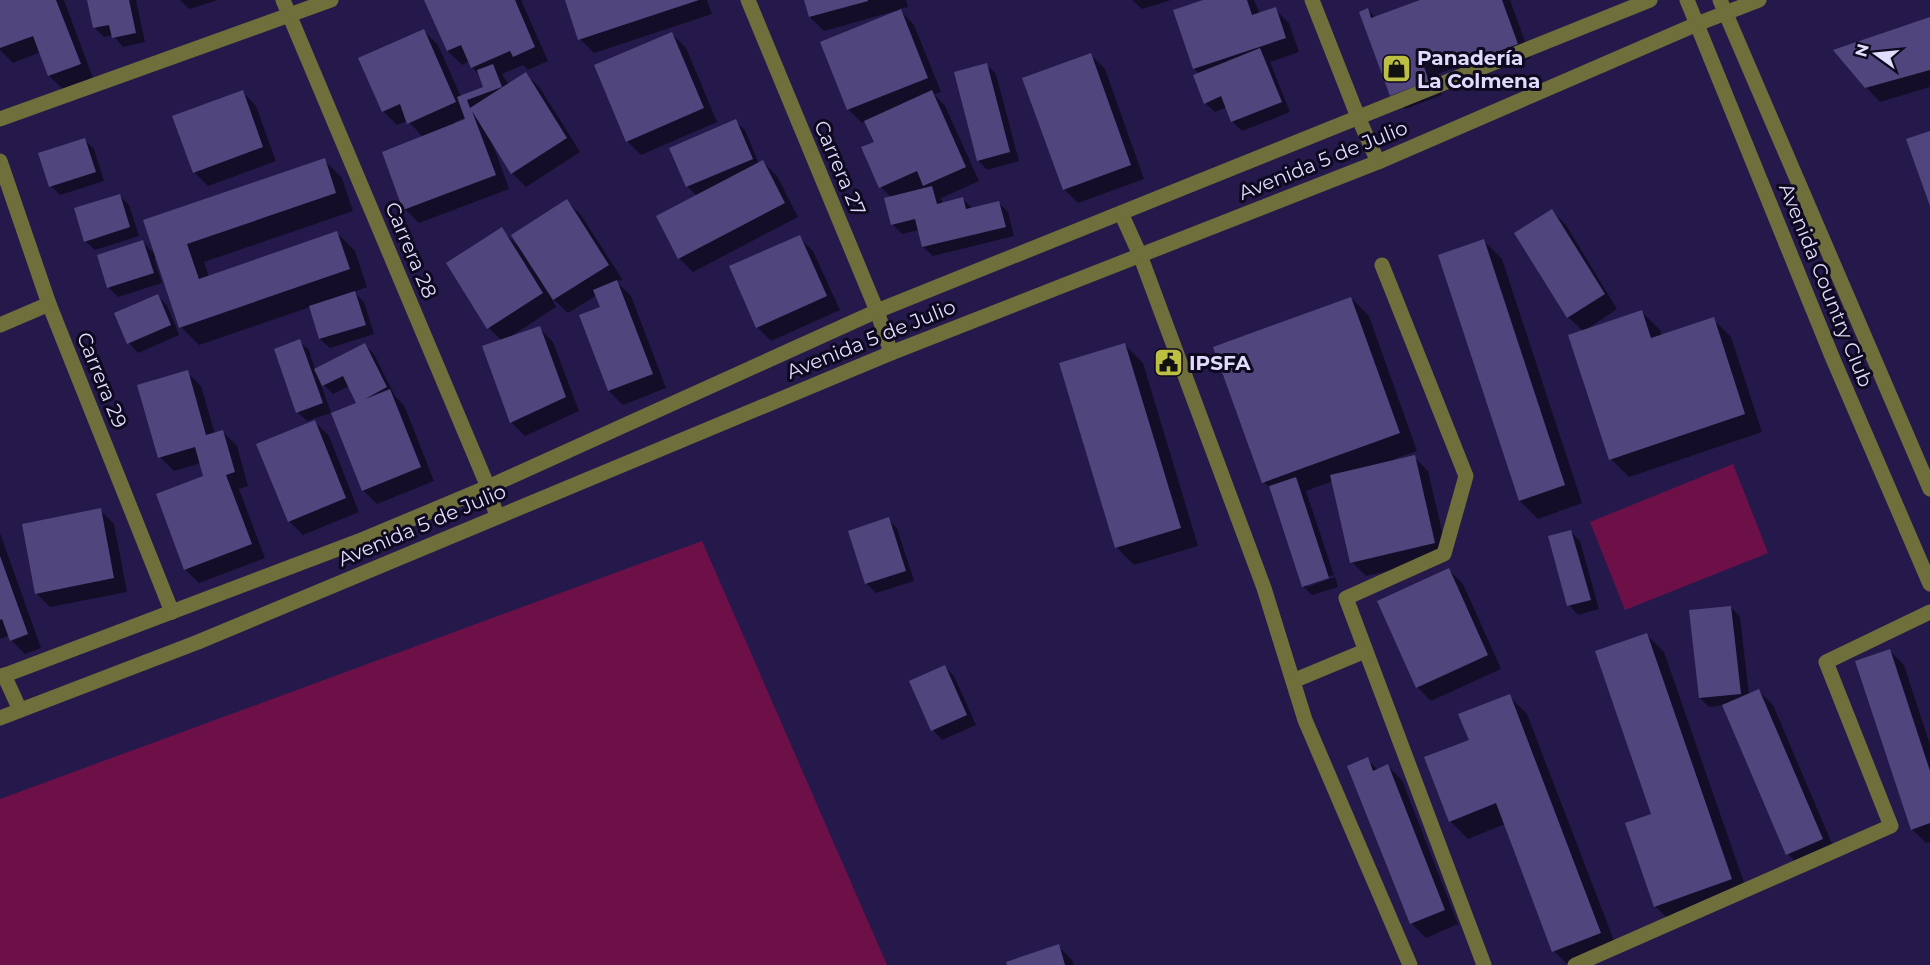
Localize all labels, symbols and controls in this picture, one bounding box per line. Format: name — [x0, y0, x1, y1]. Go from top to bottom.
north arrow — [1846, 24, 1906, 84]
text: N — [1851, 42, 1873, 59]
place label: Panadería La Colmena — [1417, 46, 1540, 93]
shop icon: Panadería La Colmena — [1380, 53, 1412, 85]
street label: Avenida 5 de Julio — [1235, 115, 1411, 205]
street label: Carrera 27 — [809, 117, 871, 219]
street label: Avenida Country Club — [1774, 180, 1878, 390]
street label: Carrera 28 — [380, 198, 442, 302]
street label: Avenida 5 de Julio — [783, 294, 959, 384]
street label: Carrera 29 — [72, 329, 132, 431]
public building icon: IPSFA — [1152, 347, 1184, 379]
place label: IPSFA — [1189, 351, 1251, 375]
street label: Avenida 5 de Julio — [334, 479, 510, 571]

